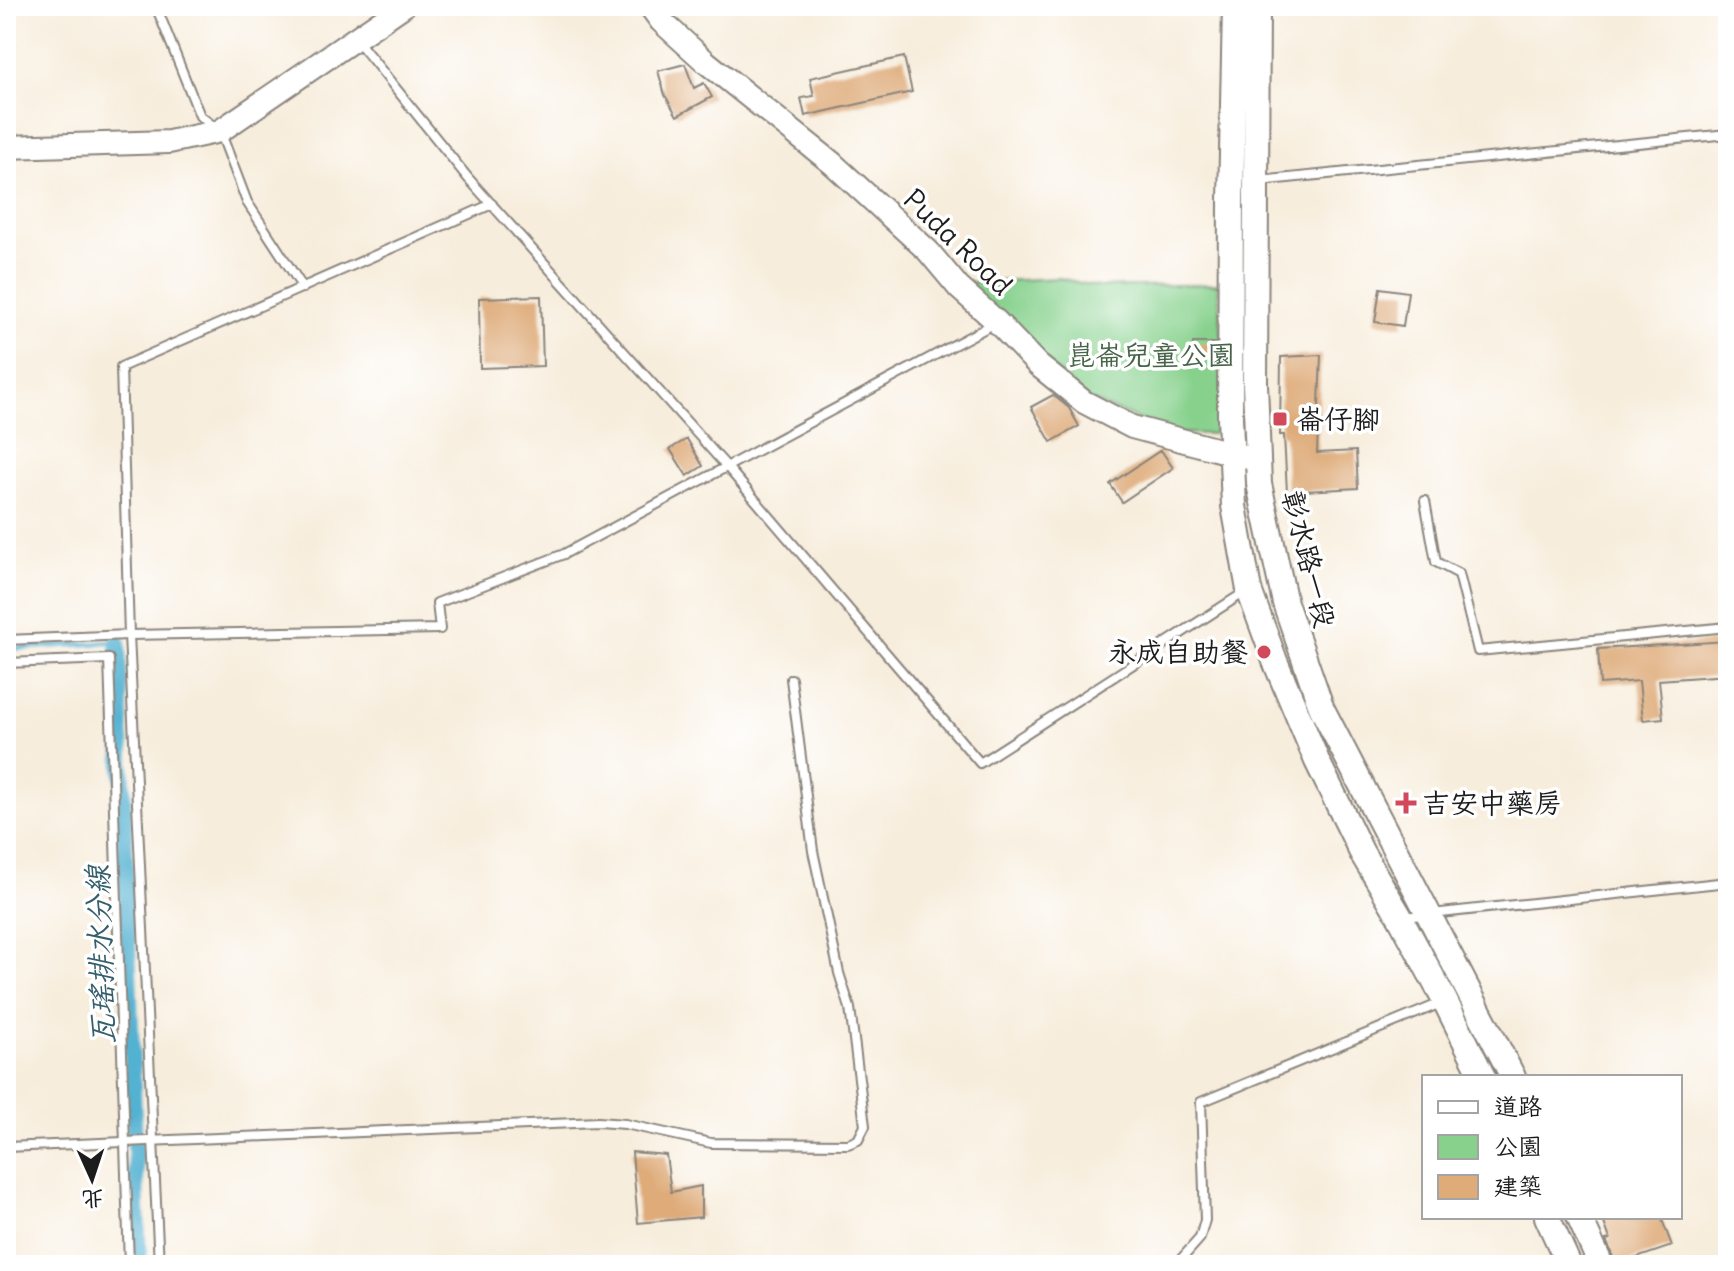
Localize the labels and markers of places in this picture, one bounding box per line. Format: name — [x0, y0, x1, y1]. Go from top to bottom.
place label: 崙仔腳 — [1296, 401, 1380, 437]
marker: 崙仔腳 — [1271, 410, 1289, 428]
place label: 永成自助餐 — [1108, 634, 1248, 670]
marker: 永成自助餐 — [1255, 643, 1273, 661]
place label: 吉安中藥房 — [1422, 785, 1562, 821]
marker: 吉安中藥房 — [1397, 794, 1415, 812]

